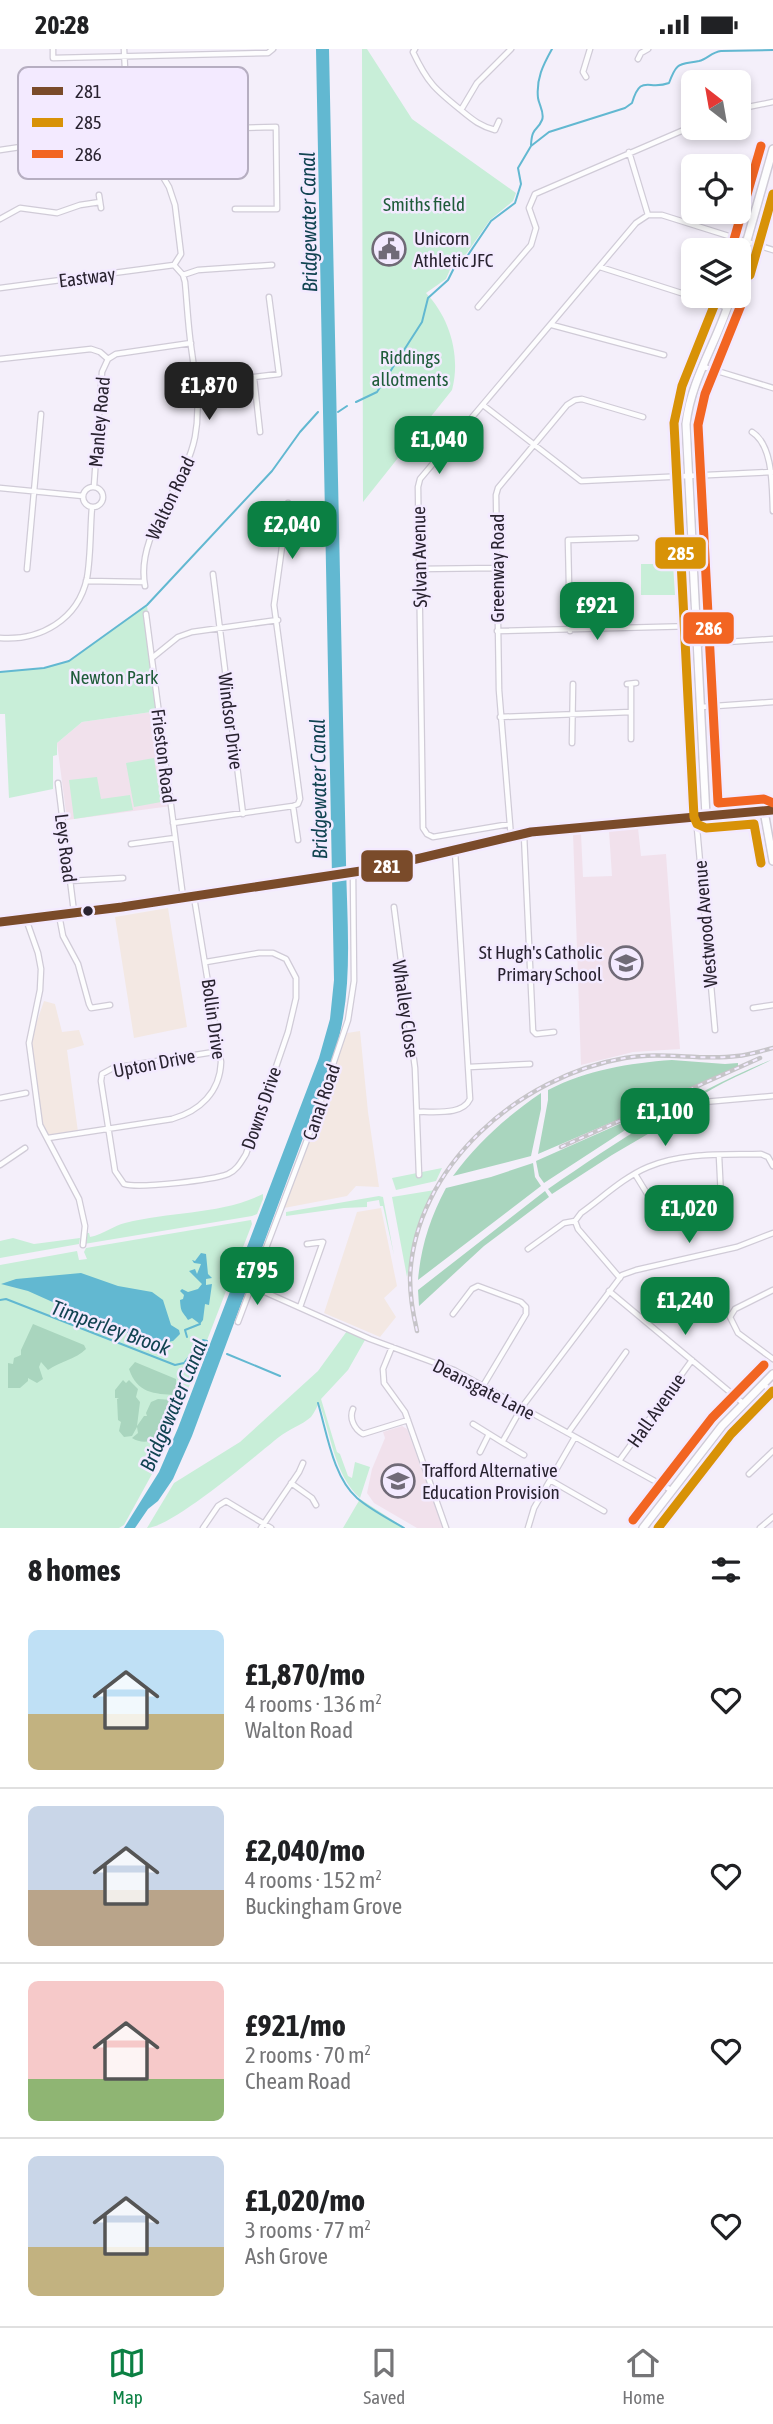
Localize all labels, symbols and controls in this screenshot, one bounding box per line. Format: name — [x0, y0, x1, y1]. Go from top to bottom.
text: 20:28 — [35, 10, 89, 40]
legend — [18, 67, 248, 179]
north arrow — [681, 70, 751, 140]
map controls — [681, 70, 751, 308]
text: 281 — [75, 80, 102, 102]
text: 285 — [75, 111, 102, 133]
text: 286 — [75, 143, 102, 165]
water label: Bridgewater Canal — [295, 151, 321, 293]
button: locate — [681, 154, 751, 224]
park label: Smiths field — [383, 193, 465, 215]
place label: Unicorn Athletic JFC — [414, 227, 494, 271]
public building icon: Unicorn Athletic JFC — [370, 230, 408, 268]
button: layers — [681, 238, 751, 308]
street label: Eastway — [57, 263, 117, 291]
park label: Riddings allotments — [372, 346, 449, 390]
pin: £1,870 — [152, 363, 266, 422]
text: £1,870 — [181, 372, 238, 398]
street label: Manley Road — [84, 376, 114, 468]
pin: £1,040 — [382, 417, 496, 476]
text: £1,040 — [411, 426, 468, 452]
street label: Walton Road — [141, 453, 199, 543]
pin: £2,040 — [235, 501, 349, 561]
street label: Sylvan Avenue — [407, 506, 431, 608]
text: £2,040 — [264, 511, 321, 537]
street label: Greenway Road — [486, 514, 508, 622]
line badge: 285 — [654, 536, 707, 570]
text: 285 — [668, 542, 694, 564]
pin: £921 — [556, 583, 638, 642]
text: £921 — [576, 592, 618, 618]
line badge: 286 — [682, 611, 735, 645]
text: 286 — [696, 617, 722, 639]
park label: Newton Park — [70, 666, 159, 688]
street label: Windsor Drive — [214, 671, 248, 771]
street label: Frieston Road — [147, 708, 181, 804]
water label: Bridgewater Canal — [305, 718, 331, 860]
street label: Leys Road — [51, 812, 81, 884]
line badge: 281 — [360, 849, 414, 883]
text: 281 — [374, 855, 400, 877]
street label: Westwood Avenue — [688, 860, 722, 988]
unlabelled marker — [81, 904, 95, 918]
place label: St Hugh's Catholic Primary School — [479, 941, 603, 985]
school or university icon: St Hugh's Catholic Primary School — [607, 944, 645, 982]
street label: Whalley Close — [388, 959, 424, 1059]
street label: Bollin Drive — [197, 977, 231, 1061]
street label: Upton Drive — [111, 1044, 197, 1082]
street label: Canal Road — [298, 1061, 344, 1143]
street label: Downs Drive — [237, 1064, 285, 1152]
pin: £1,100 — [608, 1089, 722, 1148]
text: £1,100 — [637, 1098, 694, 1124]
pin: £1,020 — [632, 1185, 746, 1245]
text: £1,020 — [661, 1195, 718, 1221]
pin: £795 — [216, 1247, 298, 1307]
text: £795 — [236, 1257, 278, 1283]
pin: £1,240 — [628, 1277, 742, 1337]
text: £1,240 — [657, 1287, 714, 1313]
water label: Timperley Brook — [48, 1294, 175, 1360]
water label: Bridgewater Canal — [134, 1335, 212, 1475]
street label: Deansgate Lane — [429, 1354, 539, 1424]
street label: Hall Avenue — [623, 1369, 689, 1451]
place label: Trafford Alternative Education Provision — [422, 1459, 560, 1503]
school or university icon: Trafford Alternative Education Provision — [379, 1462, 417, 1500]
icon: filters — [707, 1551, 745, 1589]
text: 8 homes — [28, 1553, 121, 1587]
text: £1,870/mo — [245, 1657, 365, 1691]
icon: home — [84, 1658, 168, 1742]
icon: heart — [707, 1681, 745, 1719]
text: 4 rooms · 136 m² — [245, 1691, 382, 1717]
text: Walton Road — [245, 1717, 353, 1743]
text: £2,040/mo — [245, 1833, 365, 1867]
icon: home — [84, 1834, 168, 1918]
icon: heart — [707, 1857, 745, 1895]
text: 4 rooms · 152 m² — [245, 1867, 382, 1893]
text: Buckingham Grove — [245, 1893, 402, 1919]
text: £921/mo — [245, 2008, 346, 2042]
icon: home — [84, 2009, 168, 2093]
icon: heart — [707, 2032, 745, 2070]
text: 2 rooms · 70 m² — [245, 2042, 371, 2068]
text: Cheam Road — [245, 2068, 351, 2094]
text: £1,020/mo — [245, 2183, 365, 2217]
icon: home — [84, 2184, 168, 2268]
icon: heart — [707, 2207, 745, 2245]
text: 3 rooms · 77 m² — [245, 2217, 371, 2243]
text: Ash Grove — [245, 2243, 328, 2269]
tab: Map — [108, 2344, 146, 2408]
tab: Saved — [363, 2344, 405, 2408]
tab: Home — [622, 2344, 665, 2408]

